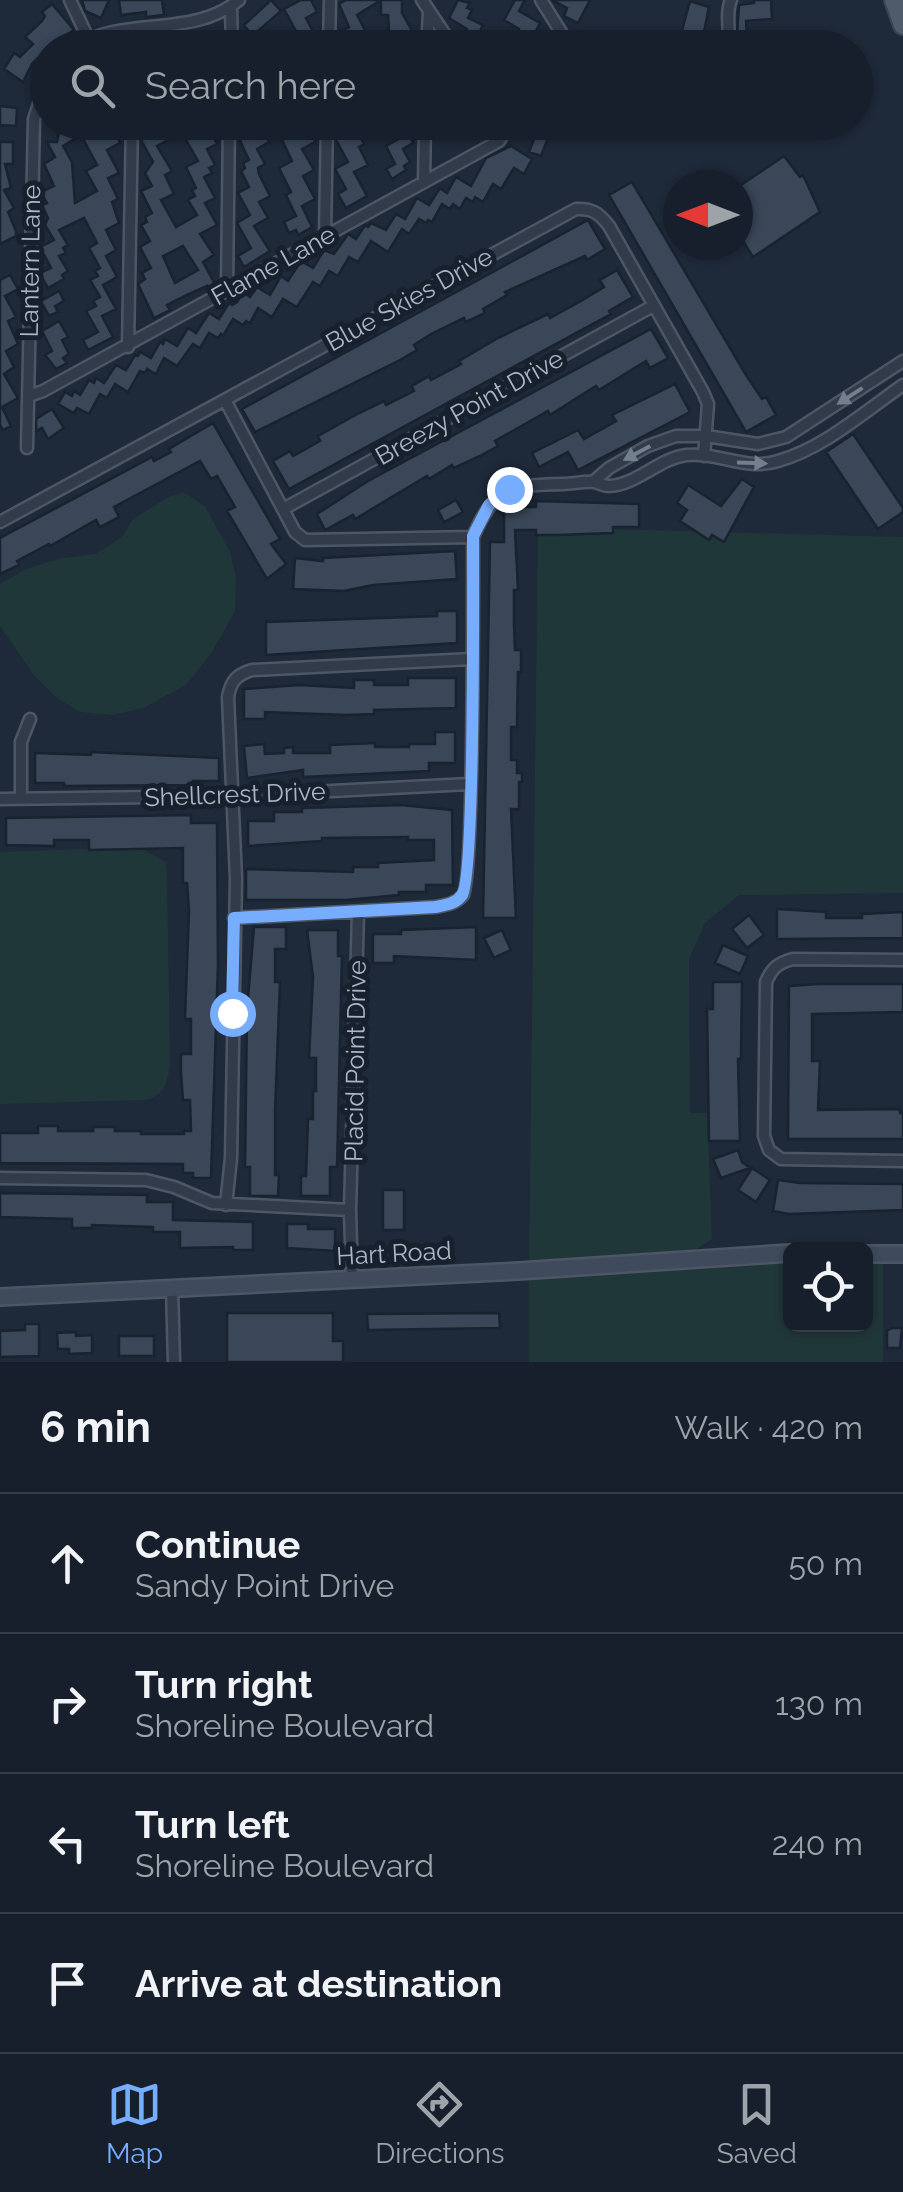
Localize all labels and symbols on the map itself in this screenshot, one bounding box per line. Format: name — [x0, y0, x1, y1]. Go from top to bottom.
north arrow — [663, 170, 753, 260]
street label: Lantern Lane — [14, 184, 46, 338]
street label: Flame Lane — [206, 219, 340, 311]
street label: Blue Skies Drive — [320, 241, 498, 357]
street label: Breezy Point Drive — [370, 343, 568, 471]
one-way arrow — [836, 386, 864, 404]
one-way arrow — [622, 444, 651, 461]
one-way arrow — [737, 455, 769, 471]
route end — [487, 467, 533, 513]
street label: Shellcrest Drive — [144, 776, 326, 812]
street label: Placid Point Drive — [338, 960, 372, 1162]
route start — [210, 991, 256, 1037]
street label: Hart Road — [336, 1235, 452, 1271]

